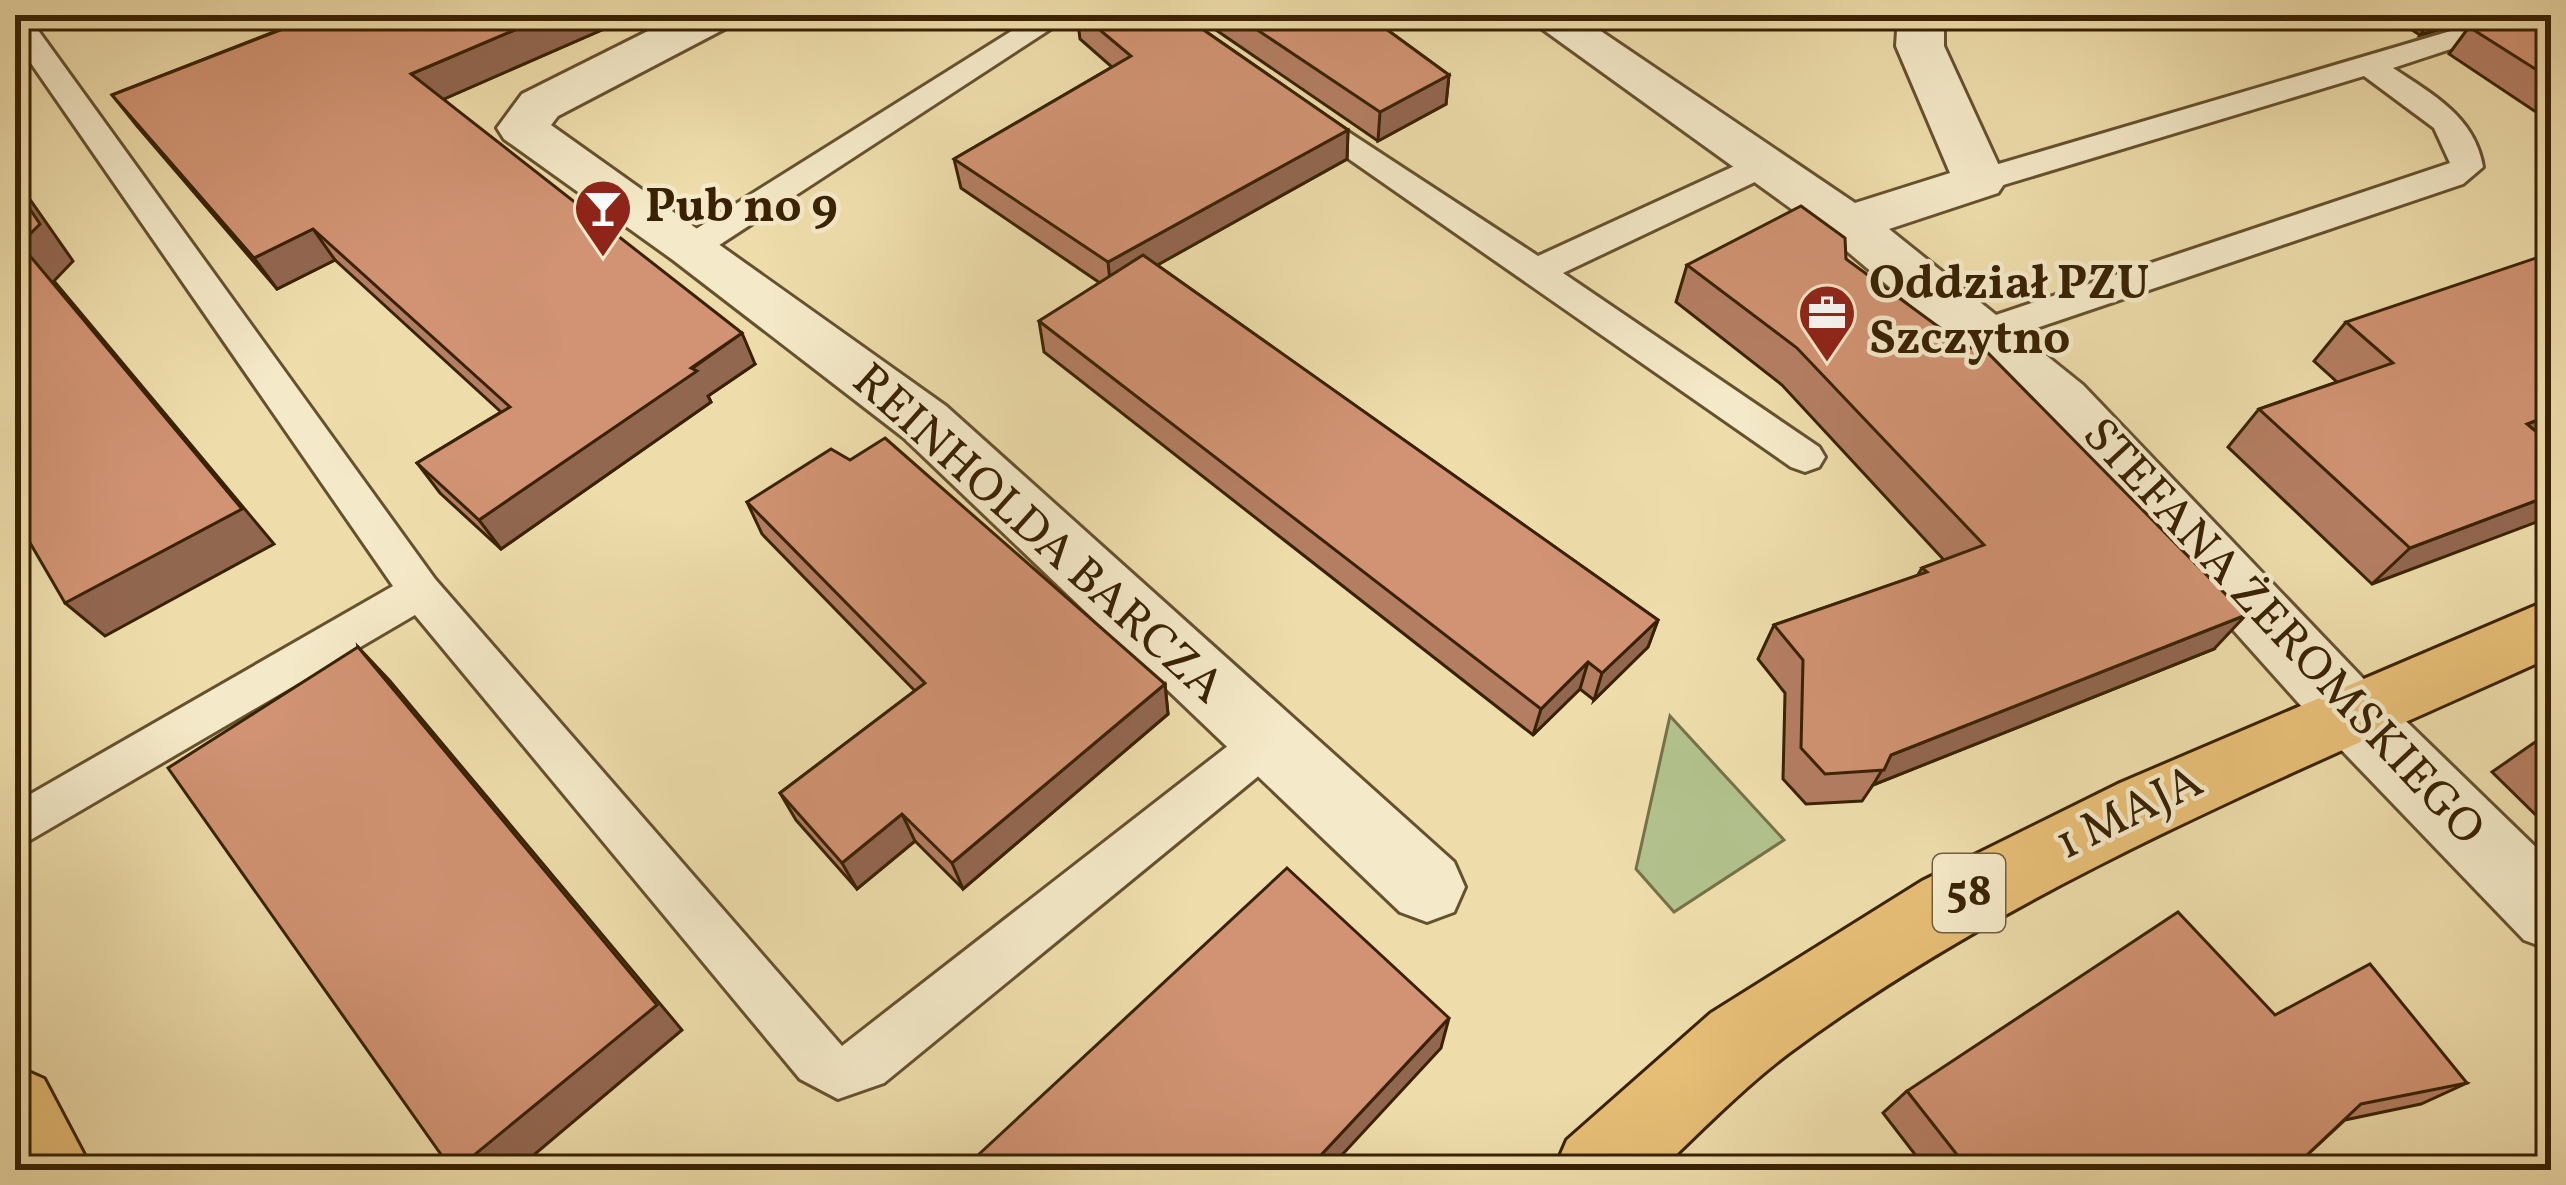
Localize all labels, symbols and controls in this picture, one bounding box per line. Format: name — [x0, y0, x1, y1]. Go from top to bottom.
place label: Pub no 9 — [645, 175, 838, 242]
bar icon: Pub no 9 — [572, 177, 634, 259]
place label: Oddział PZU Szczytno — [1869, 252, 2150, 374]
office icon: Oddział PZU Szczytno — [1796, 282, 1858, 364]
street label: REINHOLDA BARCZA — [836, 349, 1238, 721]
street label: STEFANA ŻEROMSKIEGO — [2066, 404, 2498, 862]
street label: 1 MAJA — [2045, 750, 2215, 878]
road number: 58 — [1933, 854, 2005, 932]

